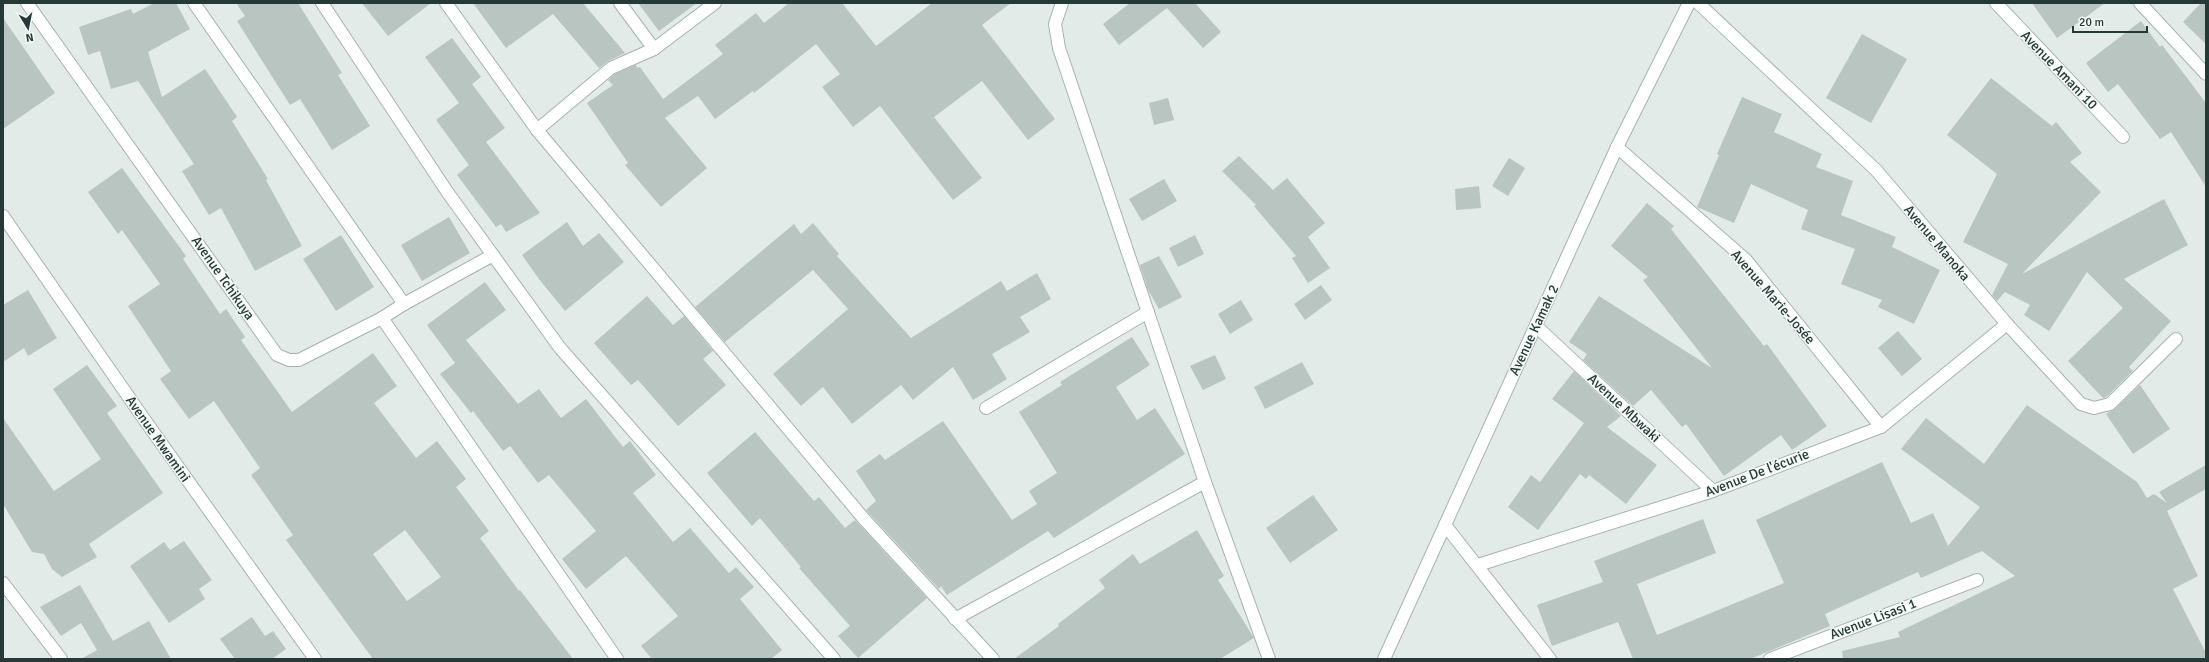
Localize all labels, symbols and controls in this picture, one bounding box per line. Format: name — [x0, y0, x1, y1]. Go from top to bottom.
north arrow — [8, 8, 48, 48]
scale bar — [2073, 8, 2147, 34]
text: 20 m — [2079, 15, 2104, 30]
street label: Avenue Amani 10 — [2017, 27, 2101, 113]
text: N — [25, 30, 35, 44]
street label: Avenue Manoka — [1900, 201, 1974, 285]
street label: Avenue Tchikuya — [188, 233, 258, 323]
street label: Avenue Marie-Josée — [1727, 246, 1819, 348]
street label: Avenue Kamak 2 — [1506, 282, 1562, 378]
street label: Avenue Mbwaki — [1584, 370, 1664, 446]
street label: Avenue Mwamini — [122, 392, 194, 486]
street label: Avenue De l'écurie — [1703, 445, 1811, 501]
street label: Avenue Lisasi 1 — [1827, 595, 1919, 643]

